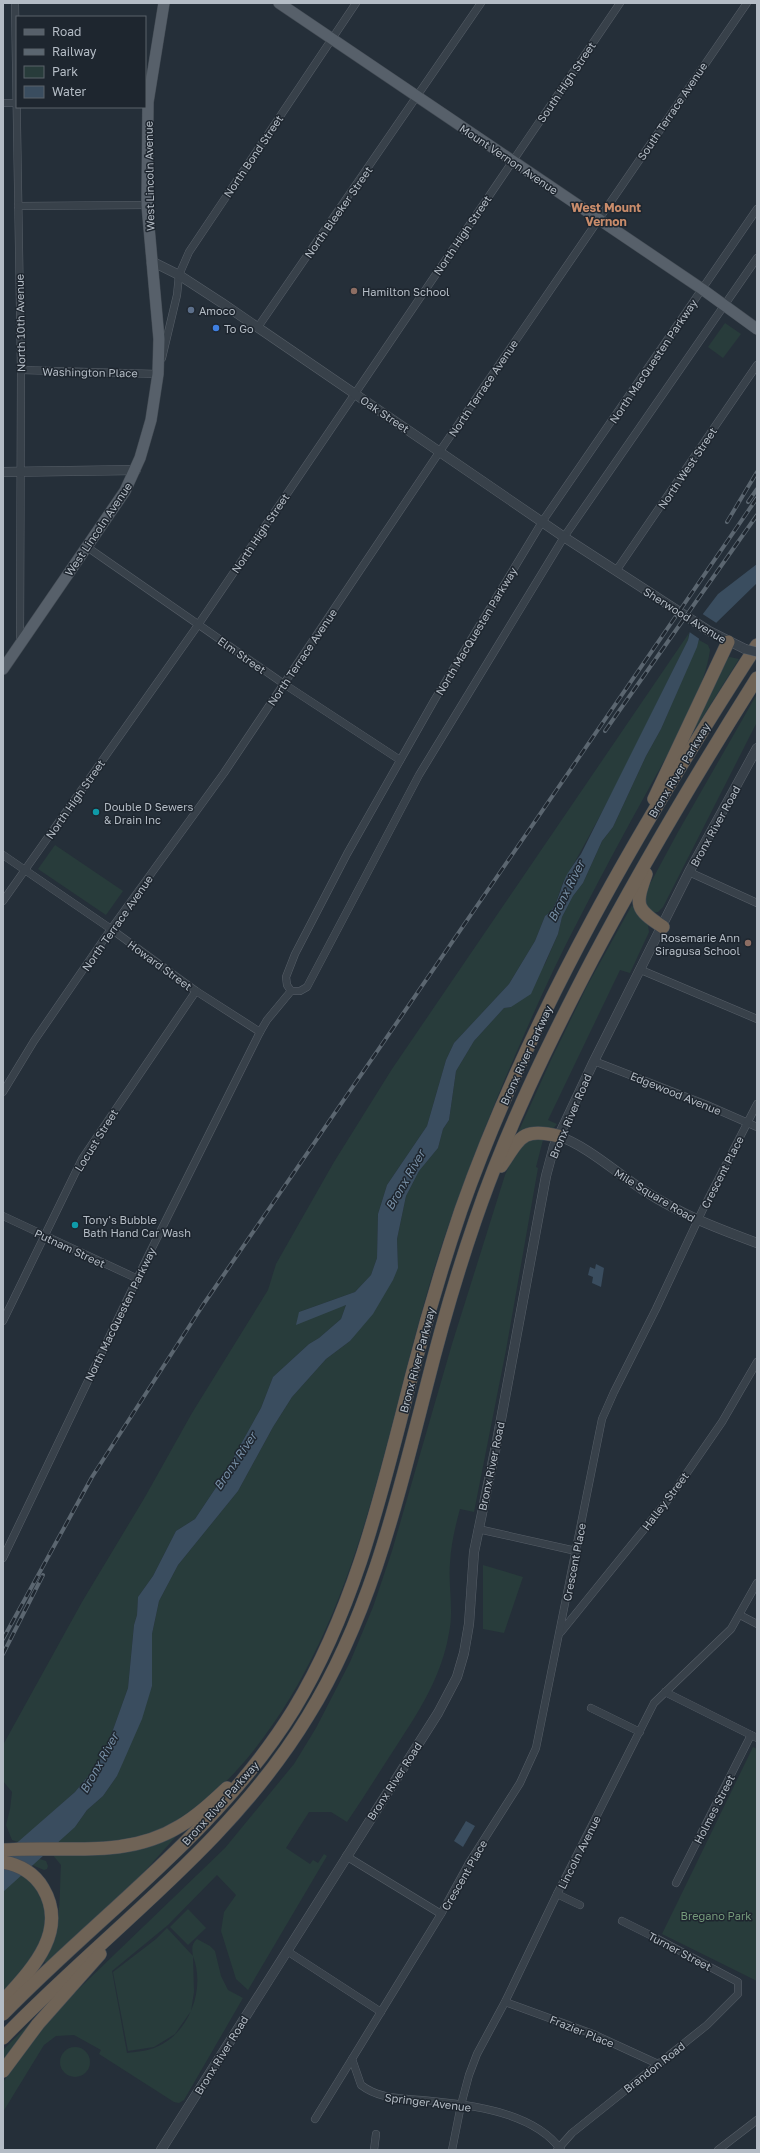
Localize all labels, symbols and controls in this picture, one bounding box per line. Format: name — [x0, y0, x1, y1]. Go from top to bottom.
legend — [16, 16, 146, 108]
text: Road — [52, 24, 81, 39]
street label: South High Street — [534, 39, 598, 125]
text: Railway — [52, 44, 97, 59]
street label: South Terrace Avenue — [634, 60, 710, 162]
text: Park — [52, 64, 78, 79]
text: Water — [52, 84, 86, 99]
street label: North Bond Street — [221, 112, 285, 200]
street label: West Lincoln Avenue — [142, 121, 156, 231]
street label: Mount Vernon Avenue — [457, 121, 561, 197]
street label: North Bleeker Street — [301, 164, 375, 260]
street label: North High Street — [430, 193, 494, 277]
district label: West Mount Vernon — [571, 200, 641, 229]
street label: North 10th Avenue — [13, 274, 27, 372]
place label: Hamilton School — [362, 285, 450, 298]
marker: Hamilton School — [349, 286, 359, 296]
street label: North MacQuesten Parkway — [606, 296, 700, 426]
place label: Amoco — [199, 304, 236, 317]
marker: Amoco — [186, 305, 196, 315]
place label: To Go — [224, 322, 254, 335]
marker: To Go — [211, 323, 221, 333]
street label: North Terrace Avenue — [446, 337, 520, 439]
street label: Washington Place — [42, 365, 138, 379]
street label: Oak Street — [358, 393, 412, 435]
street label: North West Street — [655, 425, 719, 511]
street label: West Lincoln Avenue — [62, 480, 134, 578]
street label: North High Street — [228, 491, 292, 575]
street label: North MacQuesten Parkway — [433, 565, 519, 697]
street label: Sherwood Avenue — [641, 584, 729, 646]
street label: North Terrace Avenue — [265, 606, 339, 708]
street label: Elm Street — [216, 634, 268, 676]
street label: Bronx River Parkway — [646, 720, 712, 820]
street label: North High Street — [43, 757, 107, 841]
street label: Bronx River Road — [687, 783, 743, 869]
place label: Double D Sewers & Drain Inc — [104, 800, 193, 826]
marker: Double D Sewers & Drain Inc — [91, 807, 101, 817]
water label: Bronx River — [544, 856, 589, 924]
street label: North Terrace Avenue — [79, 872, 155, 974]
place label: Rosemarie Ann Siragusa School — [655, 931, 740, 957]
street label: Howard Street — [125, 937, 195, 993]
marker: Rosemarie Ann Siragusa School — [743, 938, 753, 948]
street label: Bronx River Parkway — [497, 1003, 555, 1107]
street label: Edgewood Avenue — [629, 1069, 723, 1117]
street label: Bronx River Road — [546, 1072, 594, 1160]
street label: Locust Street — [72, 1106, 120, 1174]
street label: Crescent Place — [698, 1134, 746, 1210]
water label: Bronx River — [382, 1146, 429, 1212]
street label: Mile Square Road — [612, 1166, 698, 1224]
place label: Tony's Bubble Bath Hand Car Wash — [83, 1213, 191, 1239]
marker: Tony's Bubble Bath Hand Car Wash — [70, 1220, 80, 1230]
street label: Putnam Street — [33, 1226, 107, 1270]
street label: North MacQuesten Parkway — [82, 1245, 158, 1383]
street label: Bronx River Parkway — [397, 1306, 437, 1414]
street label: Bronx River Road — [475, 1420, 507, 1512]
water label: Bronx River — [210, 1427, 261, 1493]
street label: Halley Street — [639, 1469, 691, 1533]
street label: Crescent Place — [560, 1522, 588, 1602]
water label: Bronx River — [76, 1728, 123, 1796]
street label: Bronx River Road — [364, 1740, 424, 1822]
street label: Bronx River Parkway — [179, 1758, 261, 1848]
street label: Holmes Street — [691, 1772, 737, 1846]
street label: Lincoln Avenue — [555, 1813, 603, 1891]
street label: Crescent Place — [439, 1837, 489, 1913]
park label: Bregano Park — [681, 1909, 751, 1922]
street label: Turner Street — [646, 1929, 714, 1973]
street label: Frazier Place — [548, 2012, 616, 2050]
street label: Bronx River Road — [192, 2013, 250, 2097]
street label: Brandon Road — [621, 2039, 687, 2095]
street label: Springer Avenue — [384, 2090, 472, 2114]

